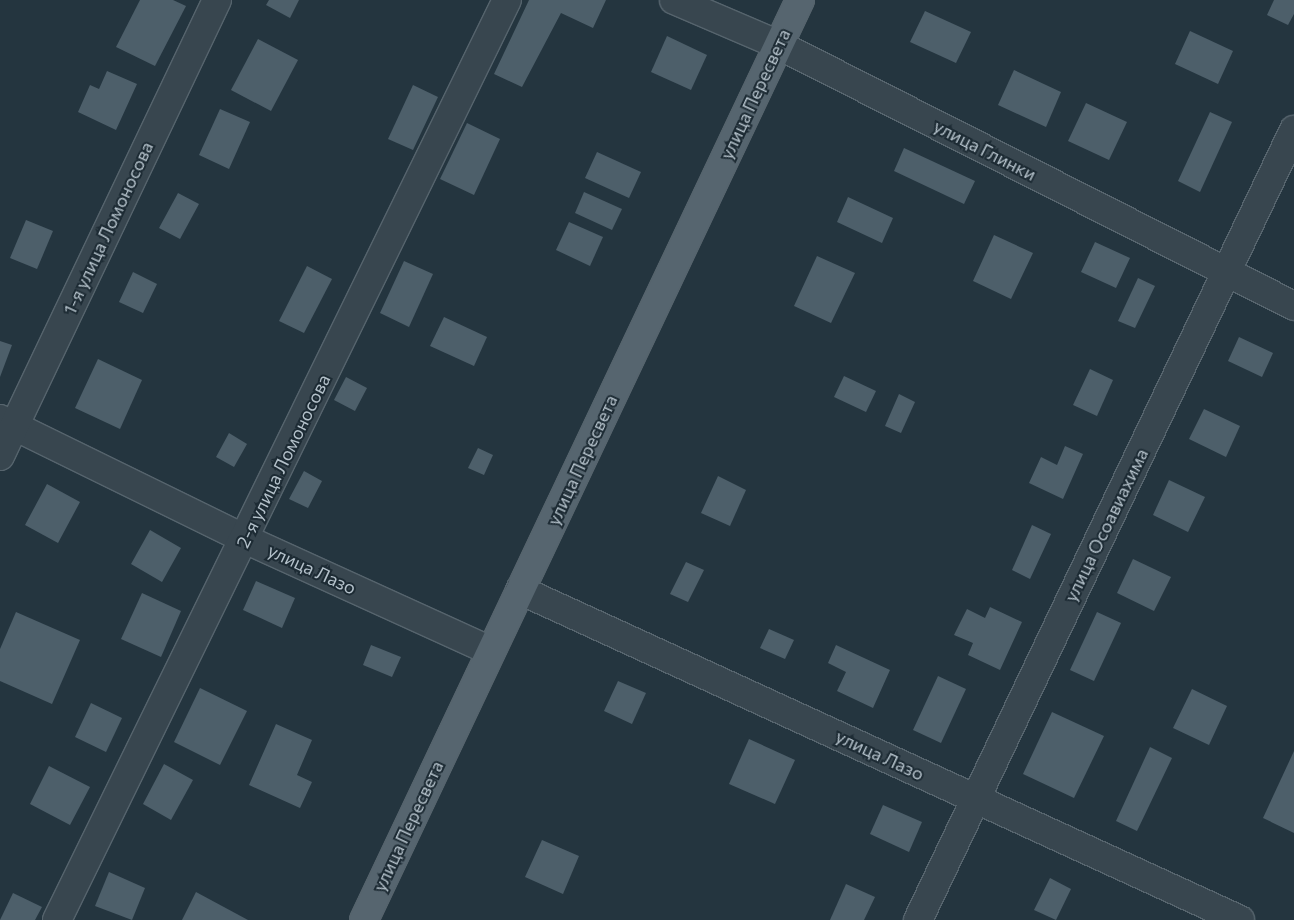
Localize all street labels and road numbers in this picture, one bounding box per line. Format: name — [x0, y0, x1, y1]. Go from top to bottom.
street label: улица Пересвета — [715, 25, 795, 163]
street label: улица Глинки — [930, 115, 1040, 185]
street label: 1-я улица Ломоносова — [58, 138, 158, 318]
street label: 2-я улица Ломоносова — [232, 371, 334, 551]
street label: улица Пересвета — [542, 391, 622, 529]
street label: улица Осоавиахима — [1060, 445, 1152, 605]
street label: улица Лазо — [264, 539, 360, 599]
street label: улица Лазо — [832, 725, 928, 785]
street label: улица Пересвета — [368, 757, 448, 895]

